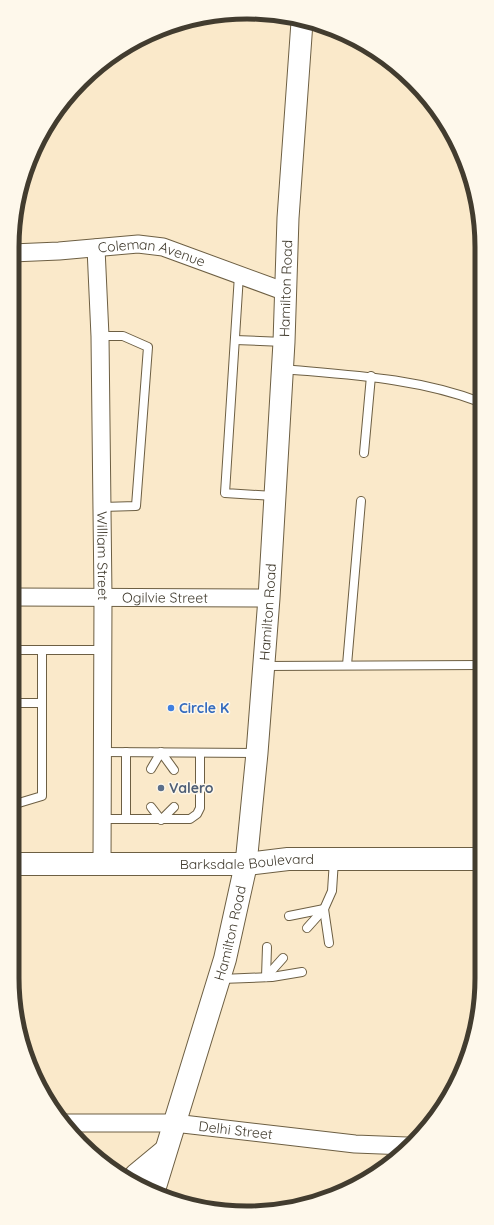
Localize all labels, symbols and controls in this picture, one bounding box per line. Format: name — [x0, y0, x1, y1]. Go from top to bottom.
street label: Coleman Avenue — [97, 235, 208, 271]
street label: Hamilton Road — [275, 240, 296, 337]
street label: William Street — [93, 511, 112, 601]
street label: Hamilton Road — [255, 563, 280, 661]
street label: Ogilvie Street — [122, 588, 208, 607]
place label: Circle K — [179, 699, 229, 717]
marker: Circle K — [166, 703, 176, 713]
place label: Valero — [169, 779, 214, 797]
marker: Valero — [156, 783, 166, 793]
street label: Barksdale Boulevard — [180, 850, 314, 873]
street label: Hamilton Road — [210, 884, 250, 983]
street label: Delhi Street — [198, 1117, 274, 1143]

